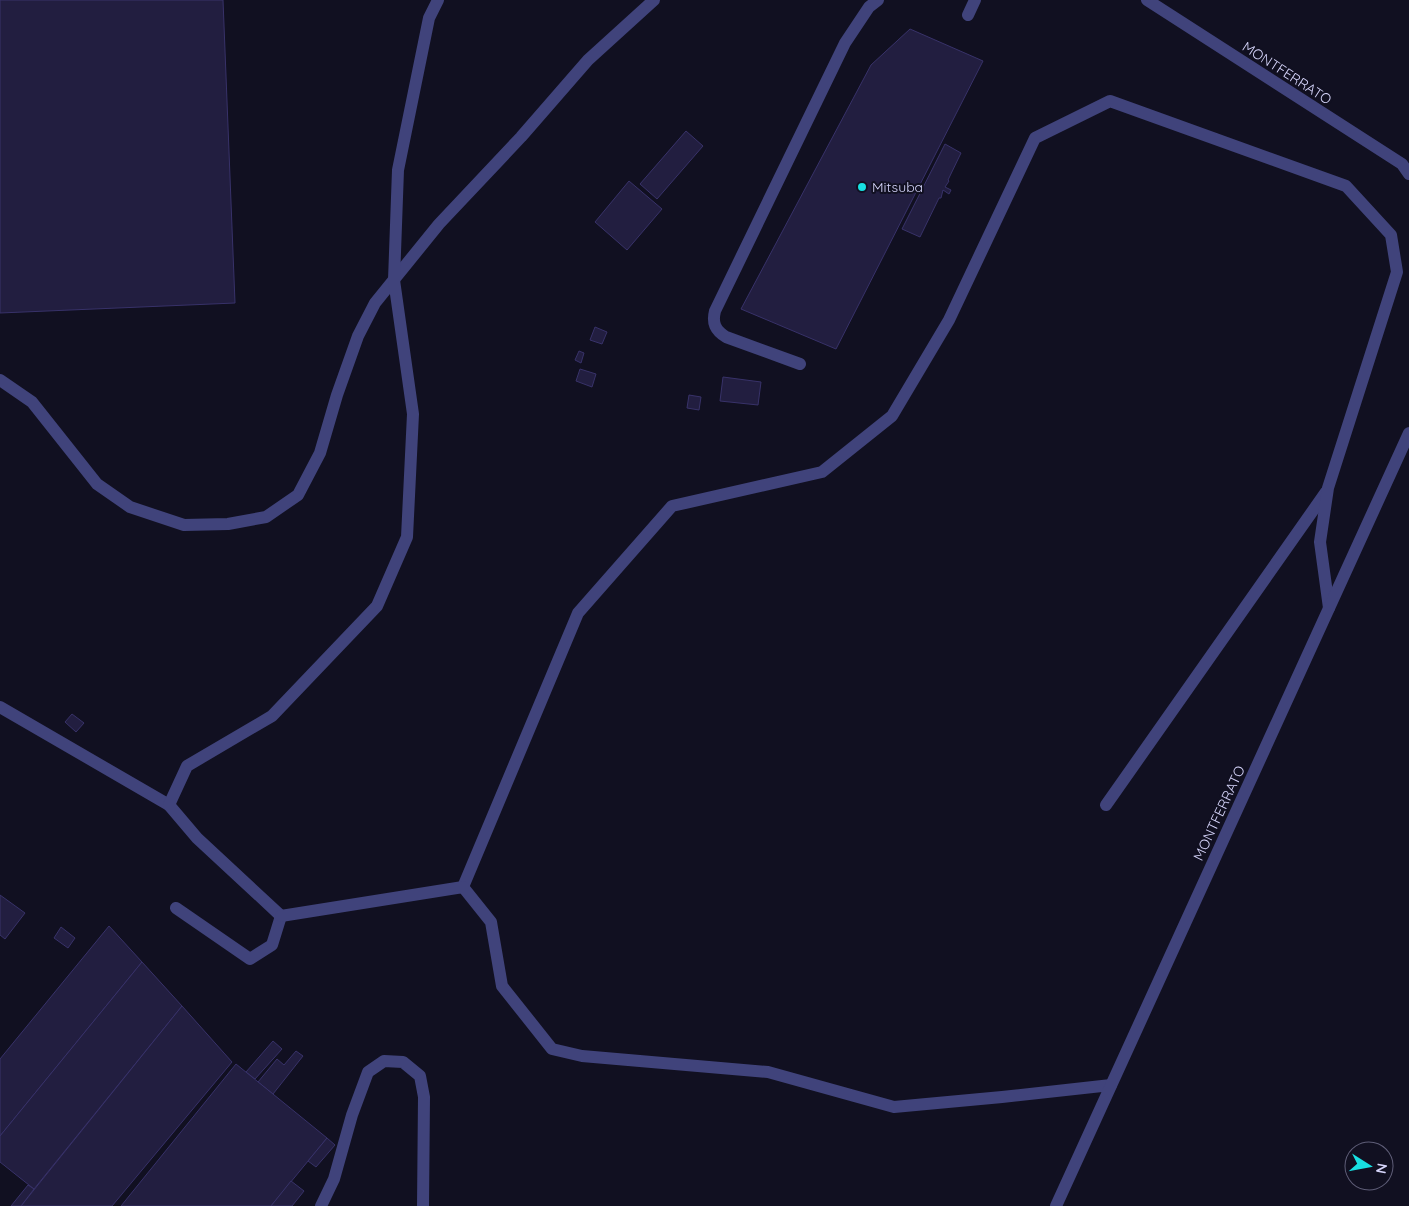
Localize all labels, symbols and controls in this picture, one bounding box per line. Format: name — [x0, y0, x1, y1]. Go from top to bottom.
street label: MONTFERRATO — [1239, 37, 1335, 109]
place label: Mitsuba — [872, 178, 923, 196]
marker: Mitsuba — [856, 181, 868, 193]
street label: MONTFERRATO — [1189, 762, 1249, 863]
north arrow — [1344, 1141, 1394, 1191]
text: N — [1372, 1162, 1392, 1175]

